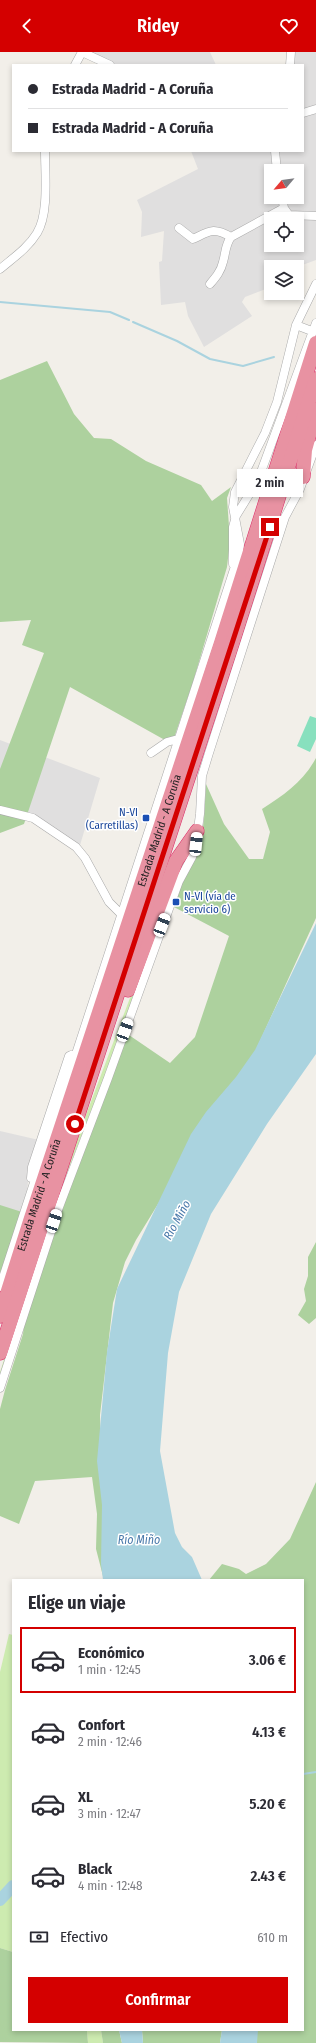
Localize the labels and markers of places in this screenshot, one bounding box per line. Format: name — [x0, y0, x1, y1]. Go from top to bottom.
place label: N-VI (Carretillas) — [86, 806, 138, 832]
marker: N-VI (Carretillas) — [141, 813, 151, 823]
place label: N-VI (vía de servicio 6) — [184, 890, 236, 916]
marker: N-VI (vía de servicio 6) — [171, 897, 181, 907]

